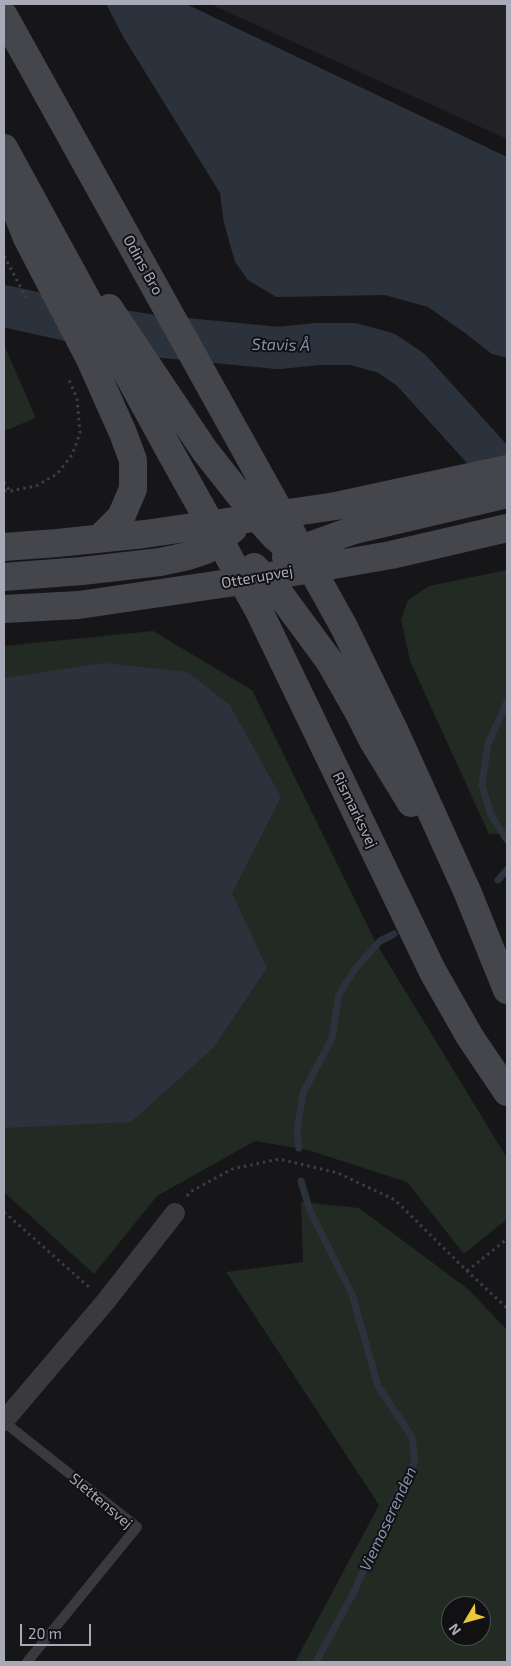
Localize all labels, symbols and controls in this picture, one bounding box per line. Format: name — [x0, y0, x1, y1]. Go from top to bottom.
street label: Odins Bro — [119, 232, 167, 298]
water label: Stavis Å — [252, 335, 310, 355]
street label: Otterupvej — [220, 562, 294, 592]
street label: Rismarksvej — [329, 769, 381, 851]
water label: Viemoserenden — [355, 1464, 421, 1574]
street label: Slettensvej — [66, 1470, 136, 1532]
north arrow — [441, 1596, 491, 1646]
scale bar — [22, 1614, 94, 1646]
text: N — [445, 1621, 464, 1639]
text: 20 m — [28, 1624, 62, 1642]

